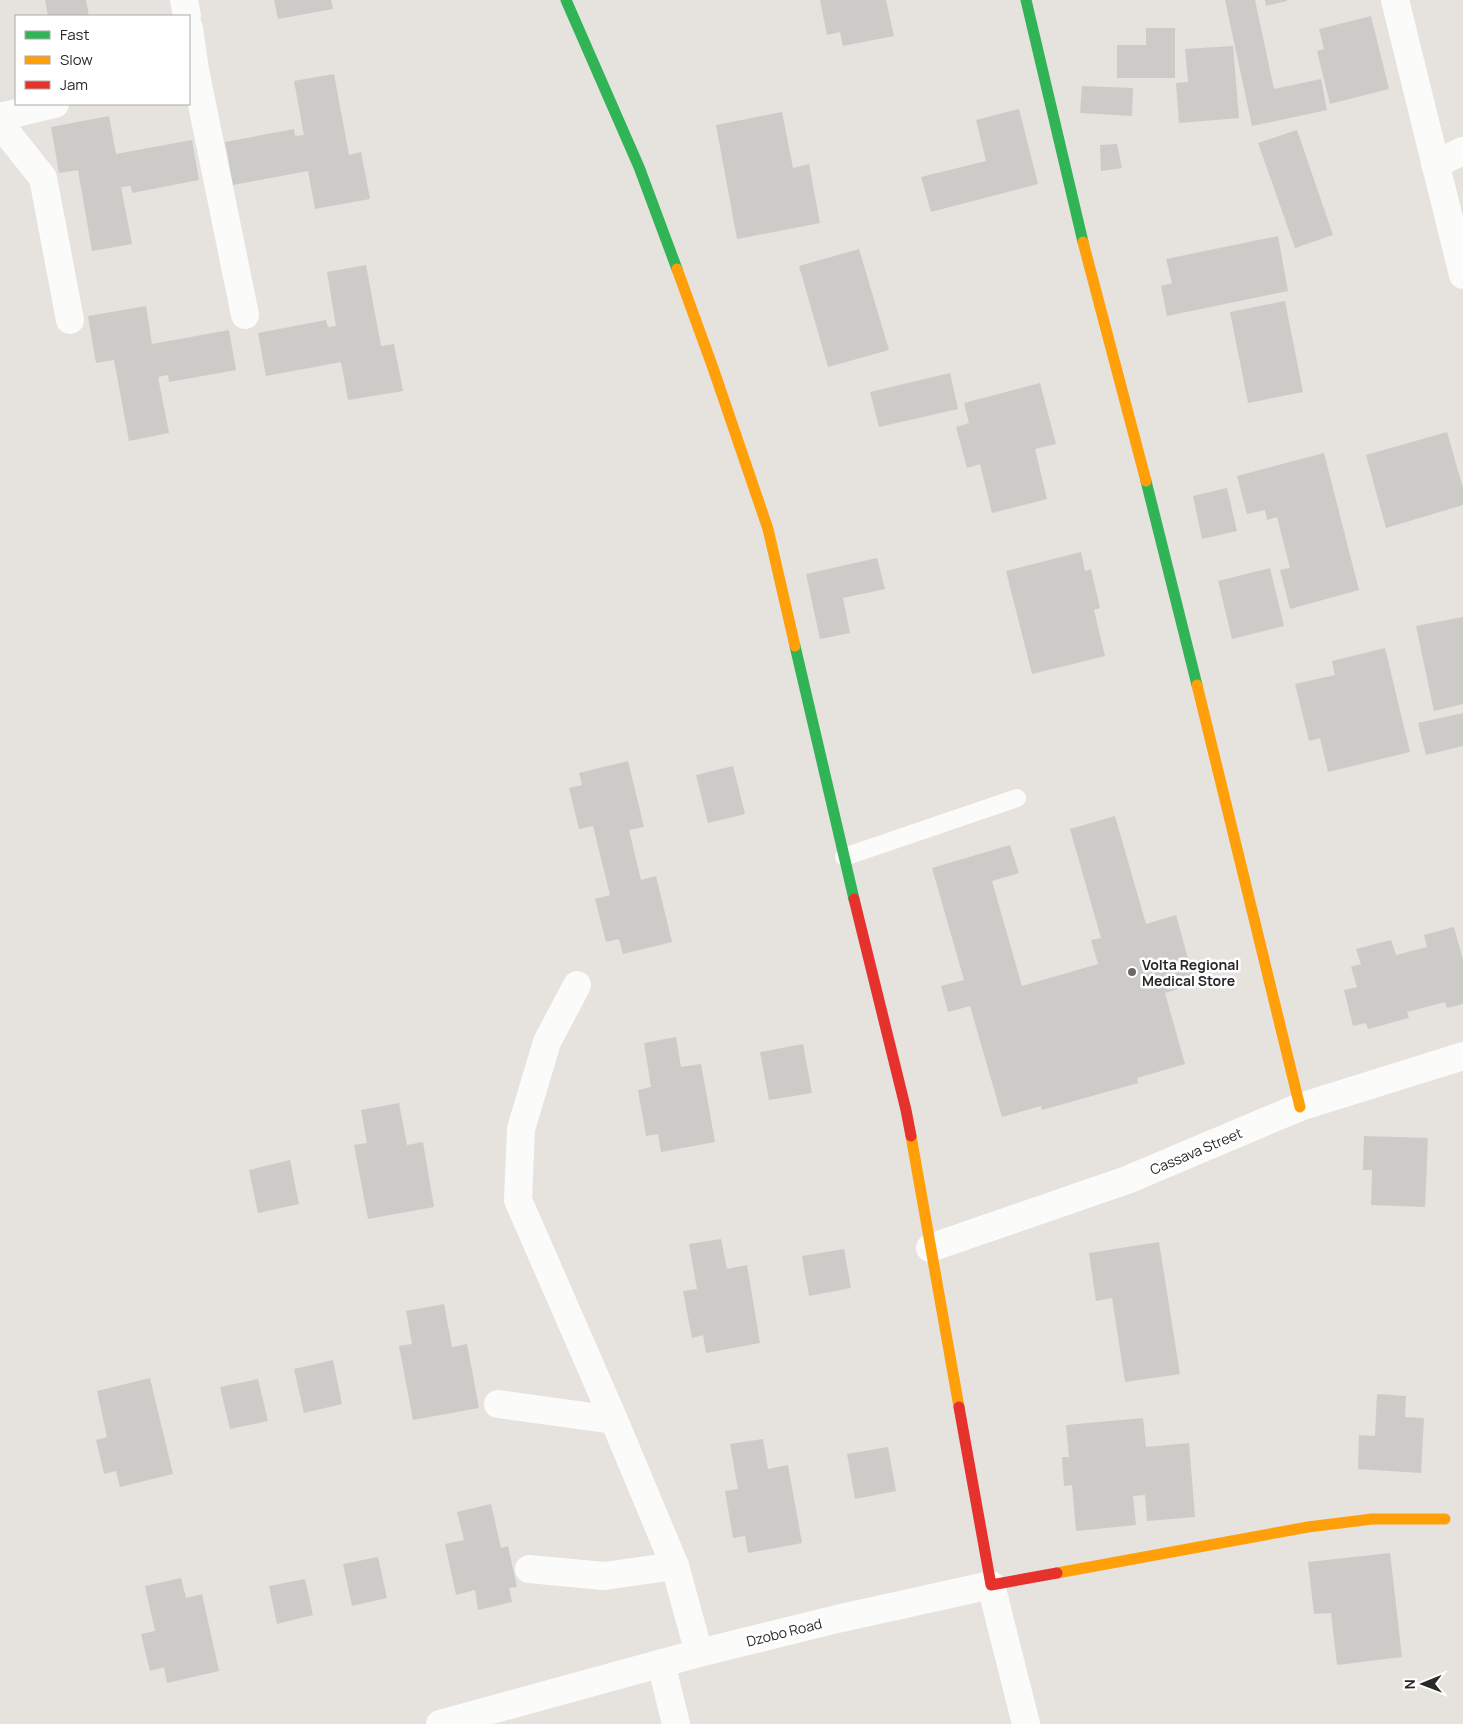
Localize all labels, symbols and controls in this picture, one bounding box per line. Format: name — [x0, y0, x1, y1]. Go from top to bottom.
legend — [15, 15, 190, 105]
text: Fast — [60, 24, 89, 45]
text: Slow — [60, 49, 93, 70]
text: Jam — [60, 74, 88, 95]
place label: Volta Regional Medical Store — [1142, 955, 1239, 990]
marker: Volta Regional Medical Store — [1126, 966, 1138, 978]
street label: Cassava Street — [1147, 1123, 1245, 1179]
street label: Dzobo Road — [744, 1613, 824, 1651]
north arrow — [1398, 1659, 1448, 1709]
text: N — [1400, 1679, 1419, 1689]

